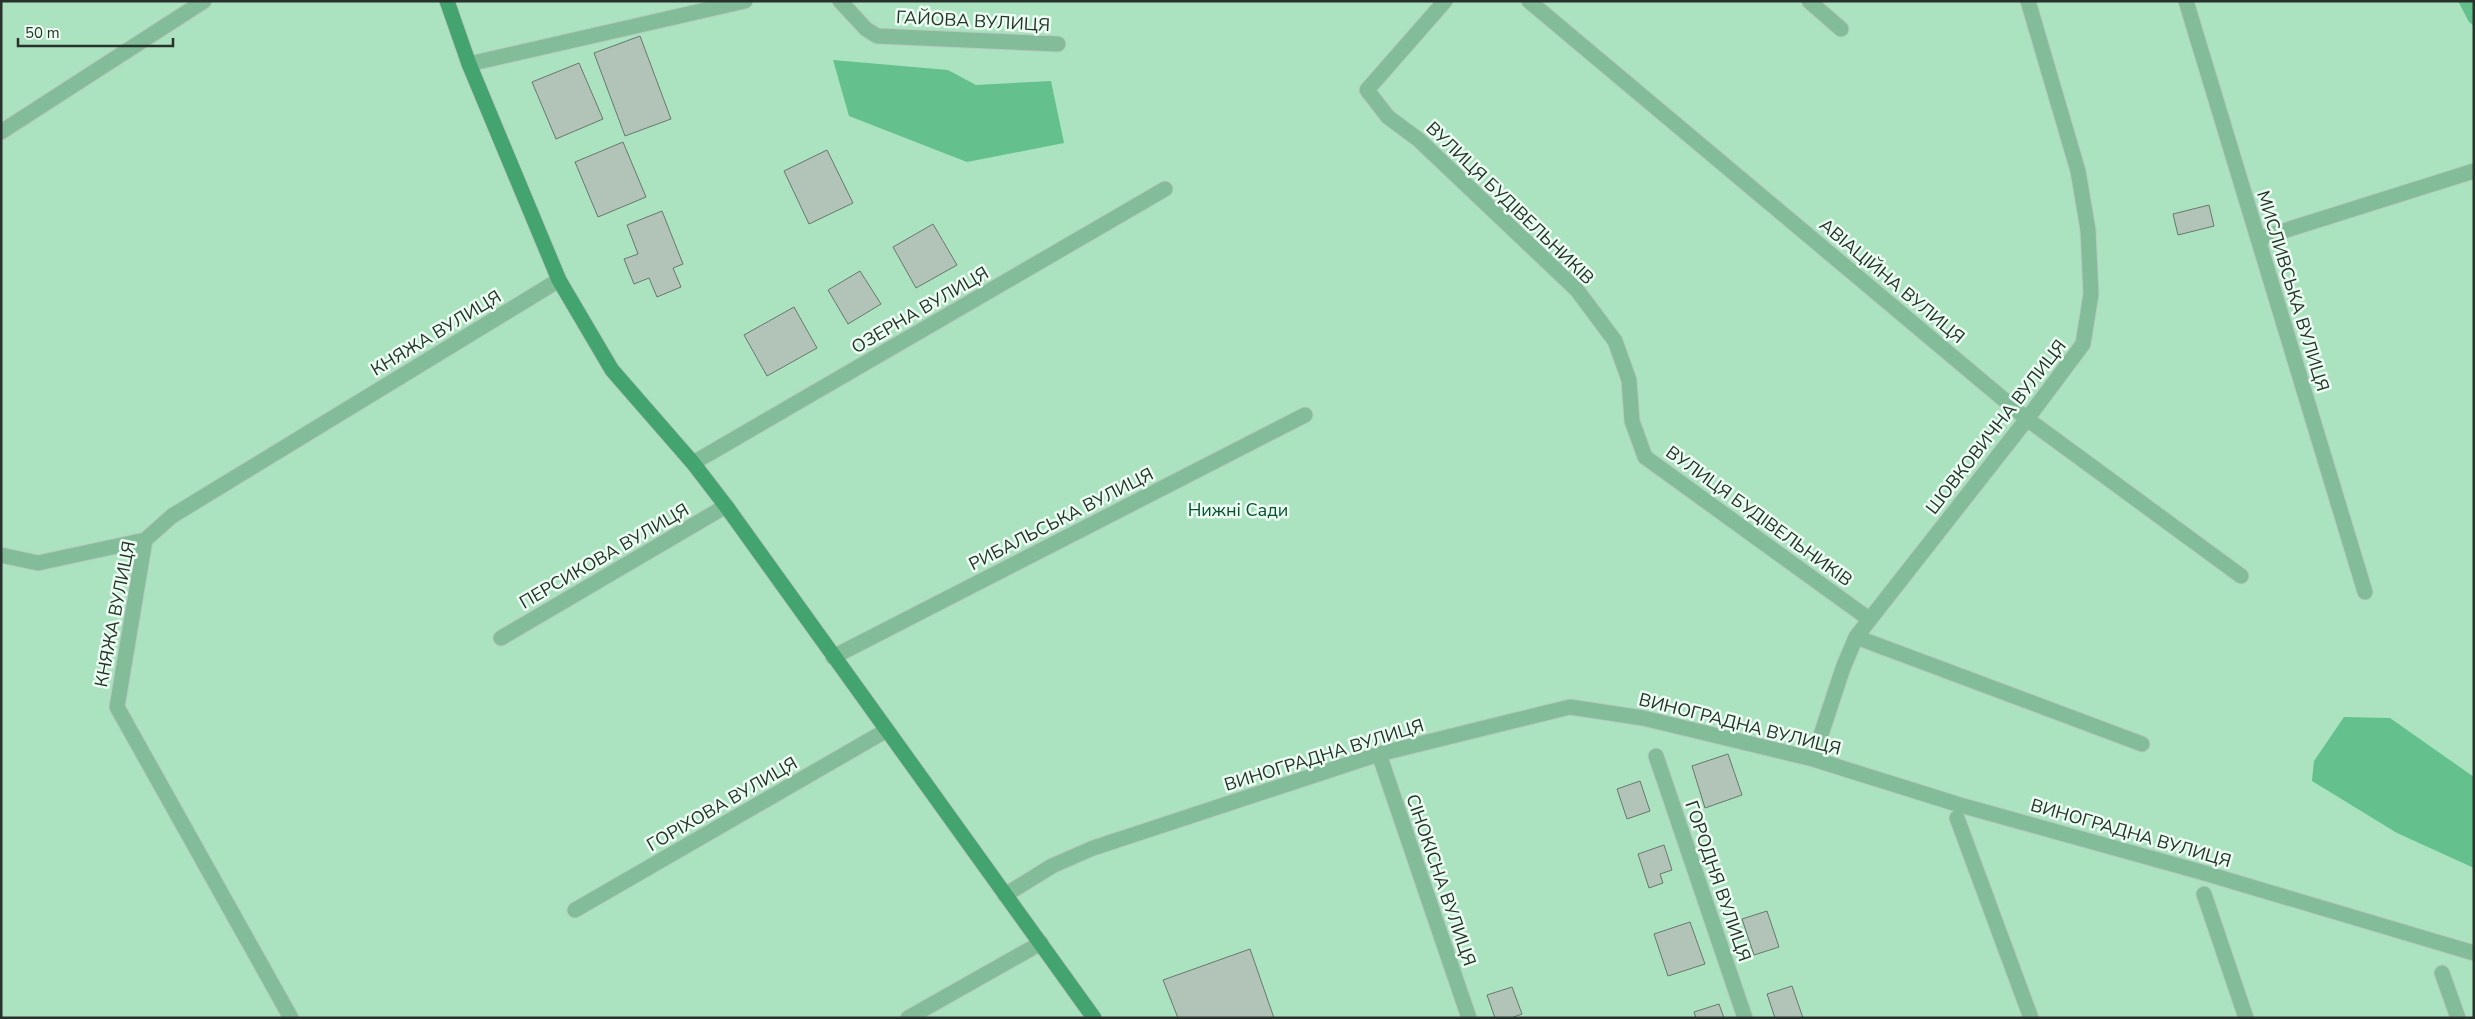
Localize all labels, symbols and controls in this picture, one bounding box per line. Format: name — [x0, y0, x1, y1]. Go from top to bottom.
street label: ГАЙОВА ВУЛИЦЯ — [895, 5, 1051, 37]
scale bar — [18, 15, 172, 47]
text: 50 m — [25, 23, 60, 43]
street label: ВУЛИЦЯ БУДІВЕЛЬНИКІВ — [1421, 116, 1599, 290]
street label: МИСЛИВСЬКА ВУЛИЦЯ — [2251, 188, 2335, 394]
street label: АВІАЦІЙНА ВУЛИЦЯ — [1814, 213, 1970, 349]
street label: ОЗЕРНА ВУЛИЦЯ — [847, 261, 993, 359]
street label: КНЯЖА ВУЛИЦЯ — [366, 285, 506, 381]
street label: ШОВКОВИЧНА ВУЛИЦЯ — [1920, 335, 2072, 519]
street label: ВУЛИЦЯ БУДІВЕЛЬНИКІВ — [1661, 440, 1857, 592]
street label: РИБАЛЬСЬКА ВУЛИЦЯ — [965, 462, 1157, 576]
street label: ПЕРСИКОВА ВУЛИЦЯ — [515, 498, 693, 614]
park label: Нижні Сади — [1188, 498, 1288, 522]
street label: КНЯЖА ВУЛИЦЯ — [89, 539, 141, 689]
street label: ВИНОГРАДНА ВУЛИЦЯ — [1636, 687, 1844, 761]
street label: ВИНОГРАДНА ВУЛИЦЯ — [1221, 713, 1427, 797]
street label: ГОРІХОВА ВУЛИЦЯ — [642, 751, 802, 857]
street label: СІНОКІСНА ВУЛИЦЯ — [1400, 791, 1482, 969]
street label: ВИНОГРАДНА ВУЛИЦЯ — [2028, 793, 2234, 873]
street label: ГОРОДНЯ ВУЛИЦЯ — [1679, 797, 1757, 965]

